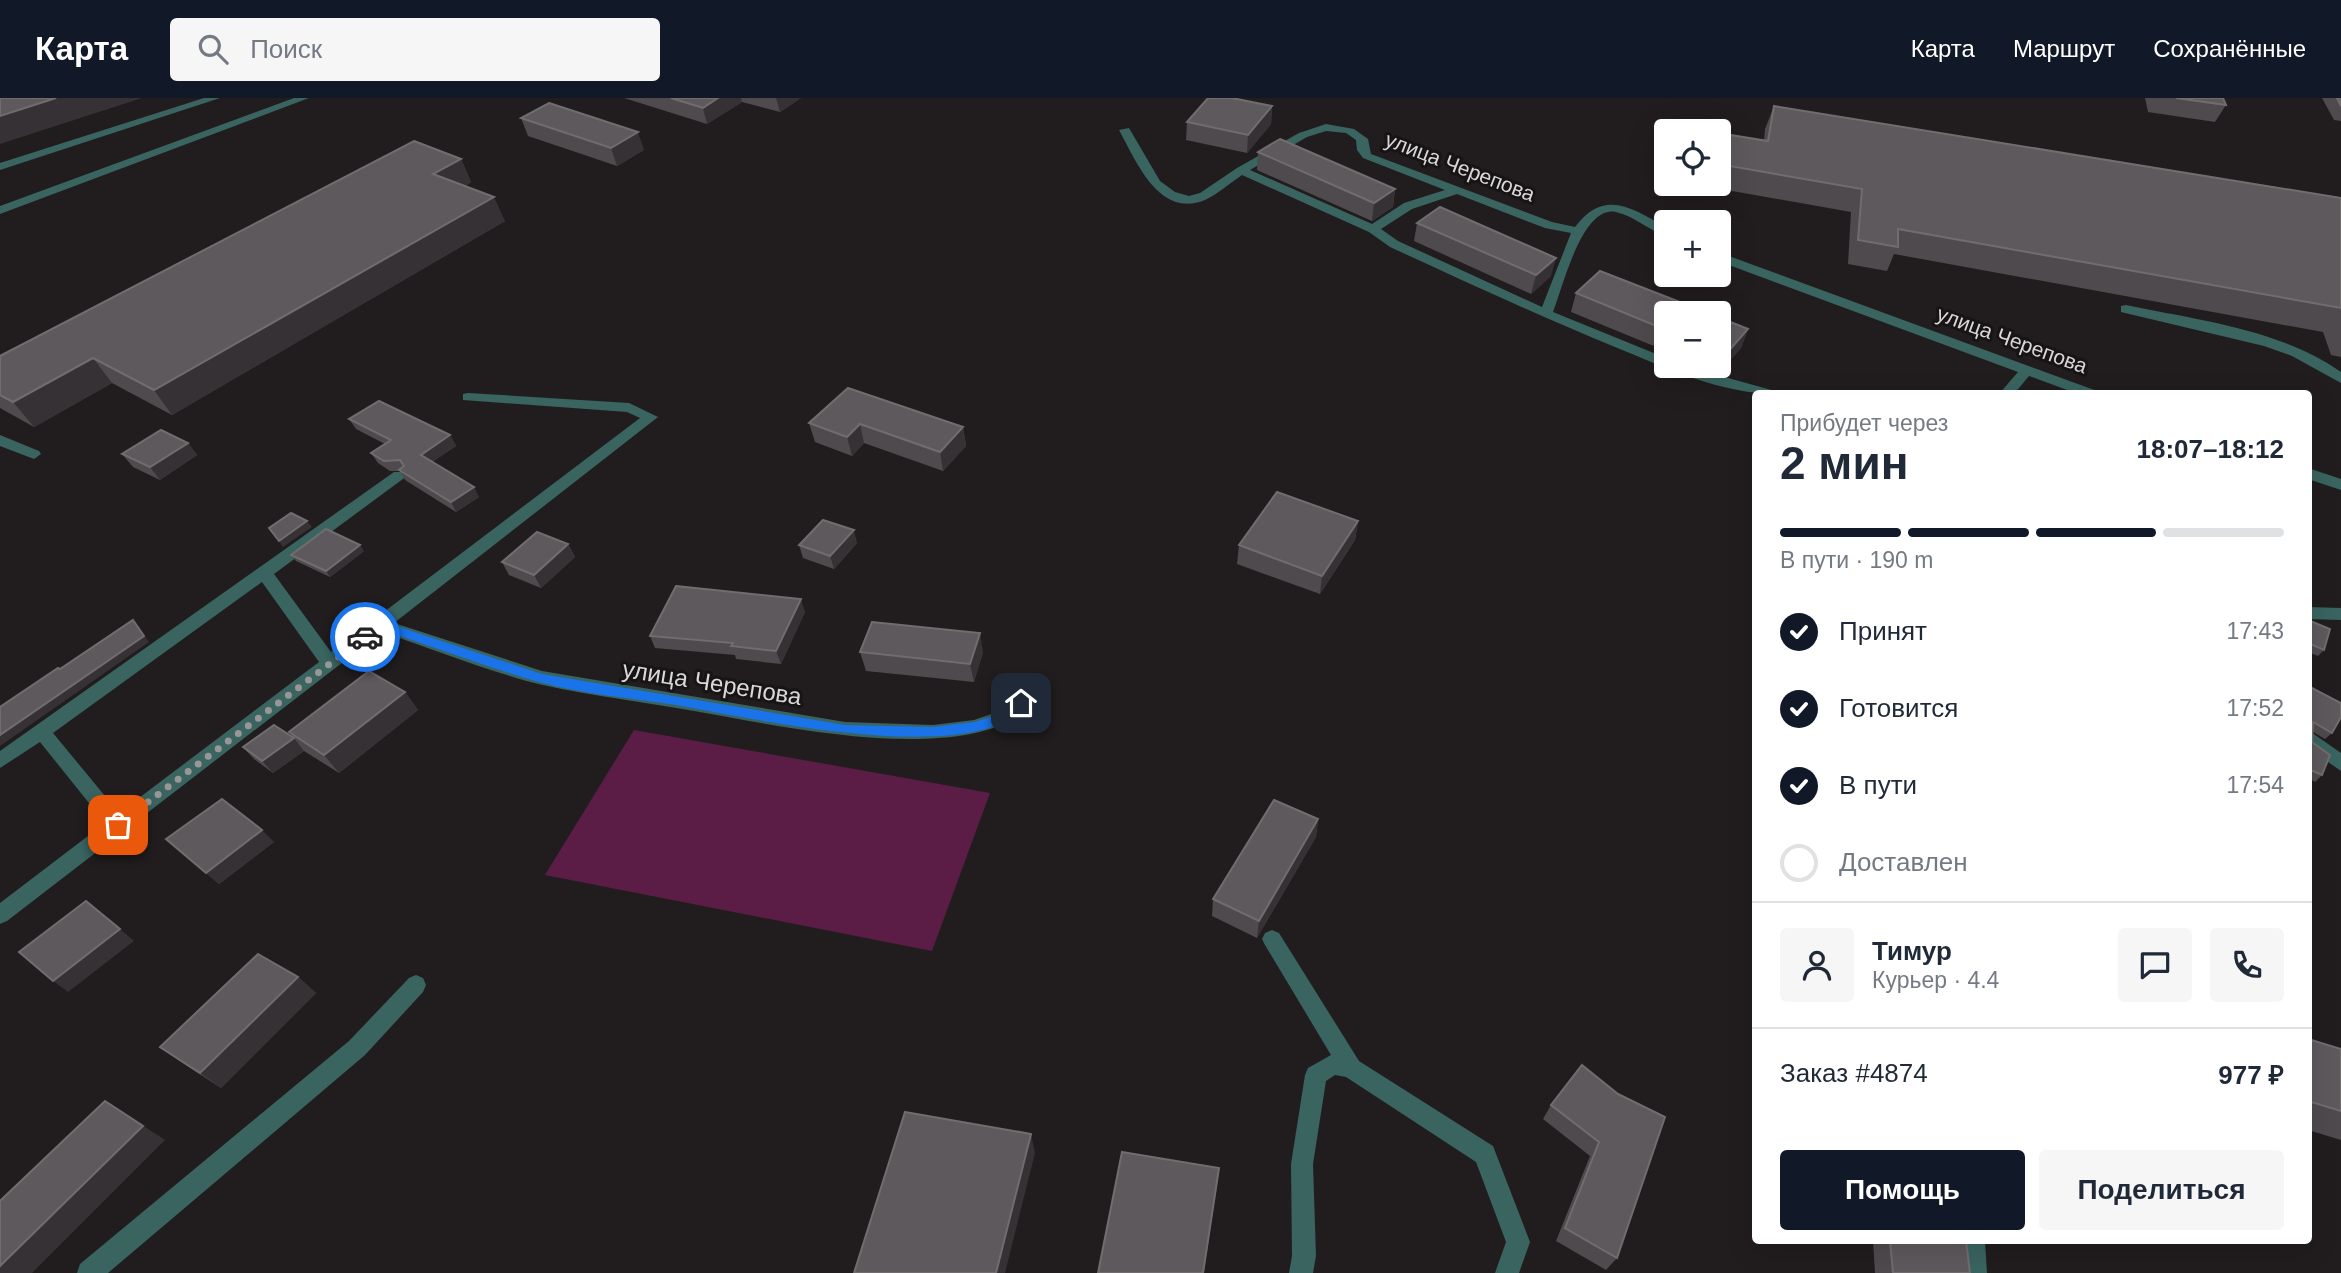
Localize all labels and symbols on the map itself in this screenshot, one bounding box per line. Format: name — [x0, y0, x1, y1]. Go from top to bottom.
street label: улица Черепова — [1382, 127, 1538, 206]
street label: улица Черепова — [1934, 302, 2091, 378]
courier — [330, 602, 400, 672]
street label: улица Черепова — [621, 655, 804, 710]
pin — [991, 673, 1051, 733]
pin — [88, 795, 148, 855]

